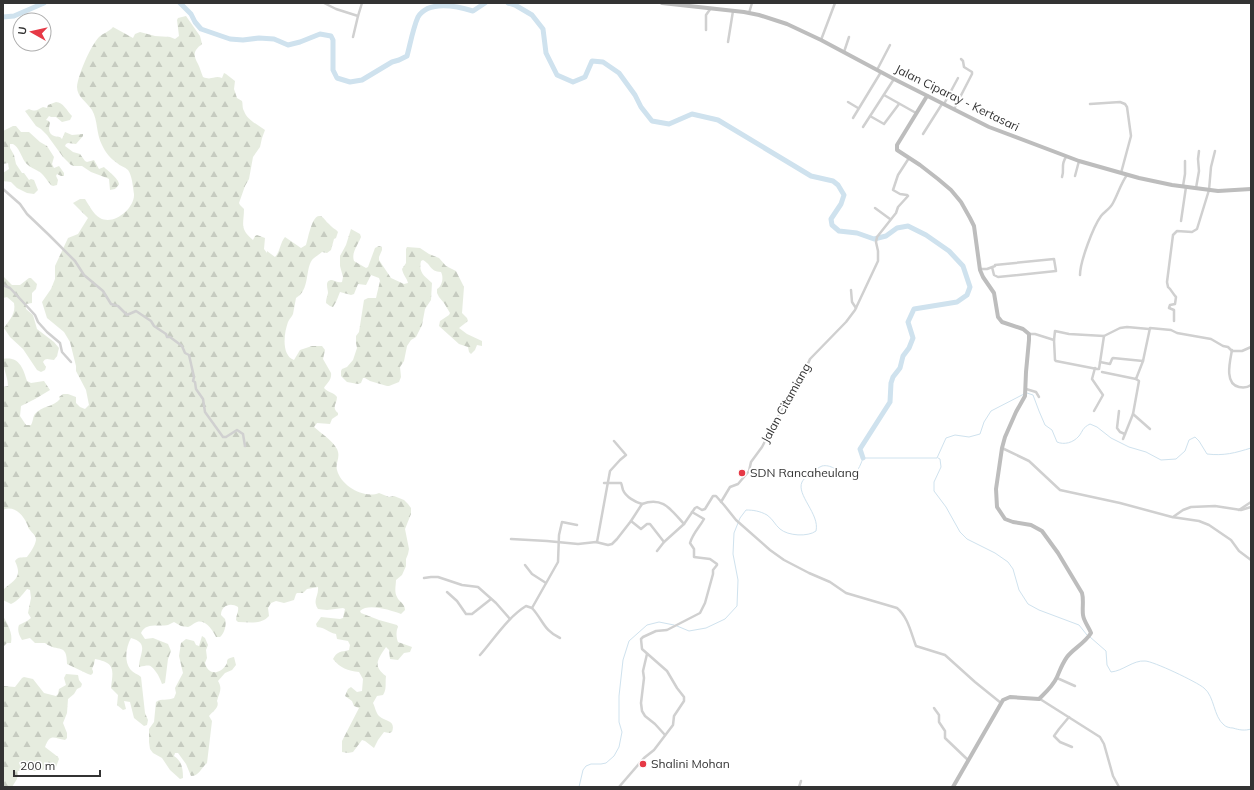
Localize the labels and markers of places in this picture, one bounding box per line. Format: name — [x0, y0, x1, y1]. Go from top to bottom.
place label: SDN Rancaheulang — [750, 465, 859, 480]
marker: SDN Rancaheulang — [737, 468, 747, 478]
place label: Shalini Mohan — [651, 756, 730, 771]
marker: Shalini Mohan — [638, 759, 648, 769]

